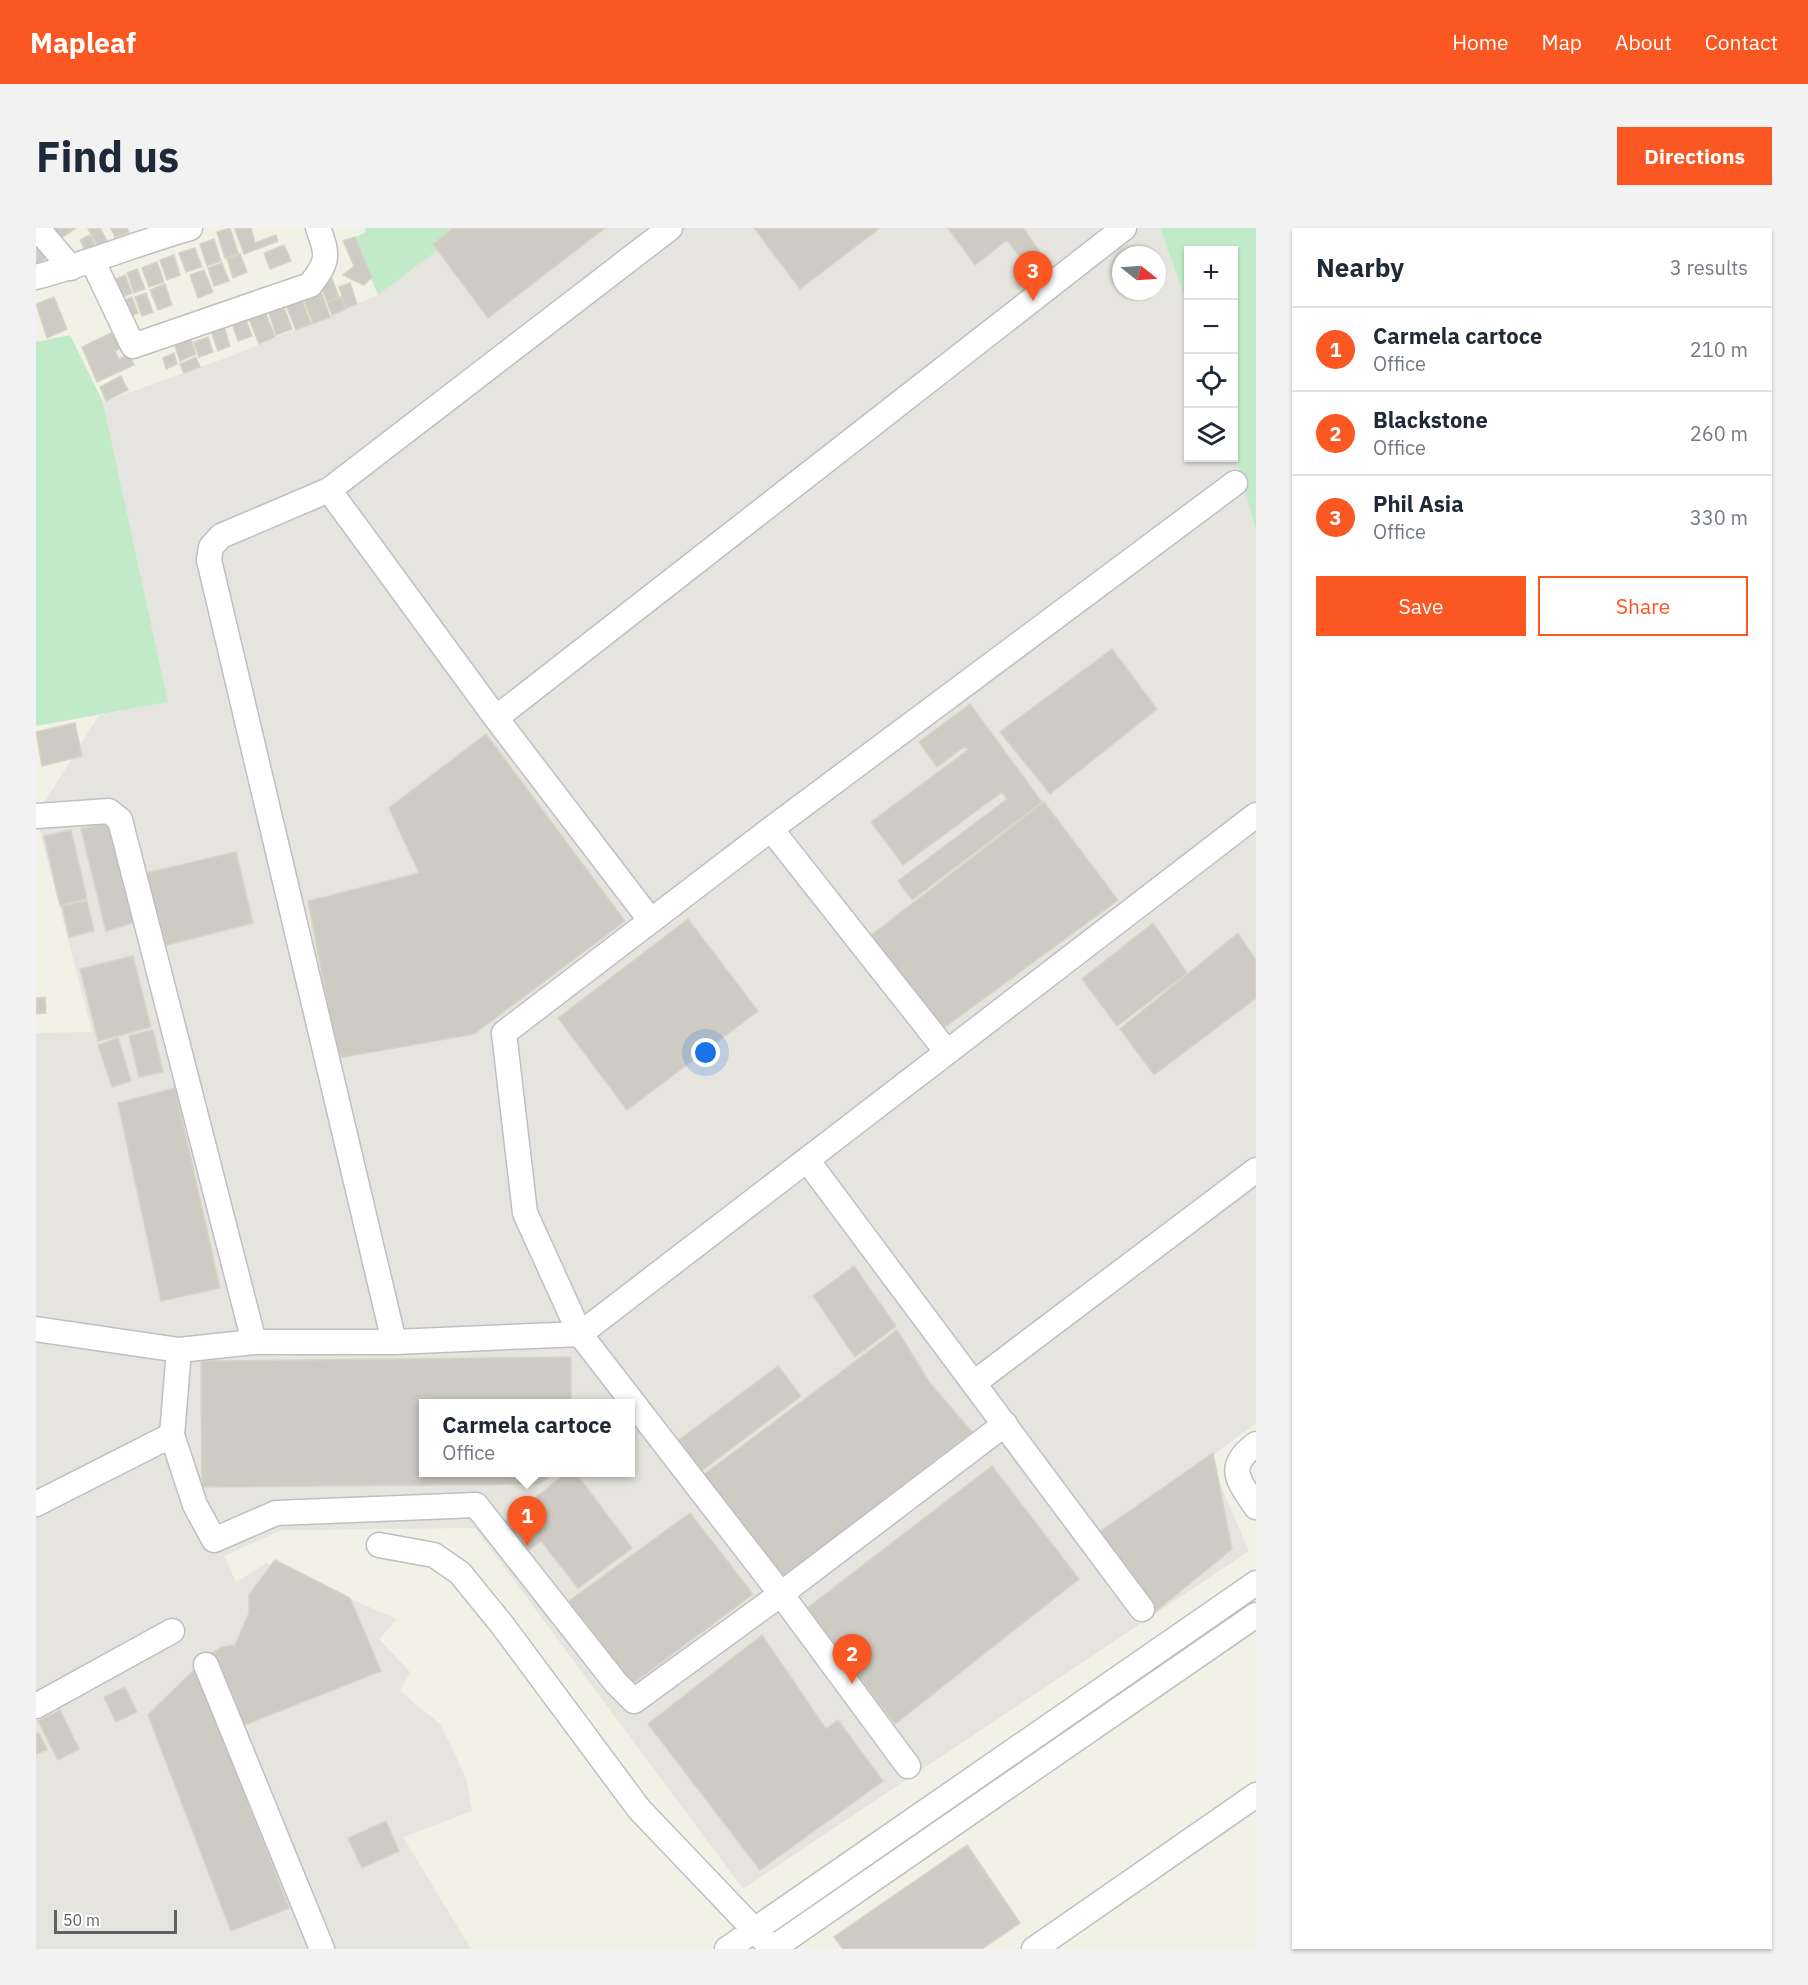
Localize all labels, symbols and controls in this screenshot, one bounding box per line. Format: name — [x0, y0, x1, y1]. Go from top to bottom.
text: Mapleaf — [30, 24, 136, 61]
text: Home — [1452, 28, 1509, 56]
text: Map — [1542, 28, 1582, 56]
text: About — [1615, 28, 1672, 56]
text: Contact — [1705, 28, 1778, 56]
button: Directions — [1617, 127, 1772, 185]
text: Find us — [36, 129, 179, 184]
north arrow — [1112, 246, 1166, 300]
map controls — [1184, 246, 1238, 462]
button: + — [1184, 246, 1238, 300]
text: Nearby — [1316, 250, 1404, 284]
pin: 3 — [1014, 251, 1052, 301]
text: 3 results — [1670, 254, 1748, 281]
button: − — [1184, 300, 1238, 354]
text: Carmela cartoce — [1373, 321, 1542, 350]
text: 1 — [1330, 336, 1342, 363]
text: 210 m — [1690, 336, 1748, 363]
text: Office — [1373, 350, 1426, 377]
button: locate — [1184, 354, 1238, 408]
text: Blackstone — [1373, 405, 1488, 434]
button: layers — [1184, 408, 1238, 462]
text: 2 — [1330, 420, 1342, 447]
text: 260 m — [1690, 420, 1748, 447]
text: Office — [1373, 434, 1426, 461]
text: Phil Asia — [1373, 489, 1464, 518]
text: 3 — [1330, 504, 1342, 531]
text: 330 m — [1690, 504, 1748, 531]
text: Office — [1373, 518, 1426, 545]
button: Save — [1316, 576, 1526, 636]
button: Share — [1538, 576, 1748, 636]
your location — [691, 1038, 720, 1067]
popup — [419, 1399, 635, 1477]
text: Carmela cartoce — [442, 1410, 612, 1439]
text: Office — [442, 1439, 495, 1466]
pin: 1 — [508, 1496, 546, 1546]
pin: 2 — [832, 1634, 872, 1684]
scale bar — [54, 1907, 177, 1934]
text: 50 m — [63, 1910, 100, 1930]

